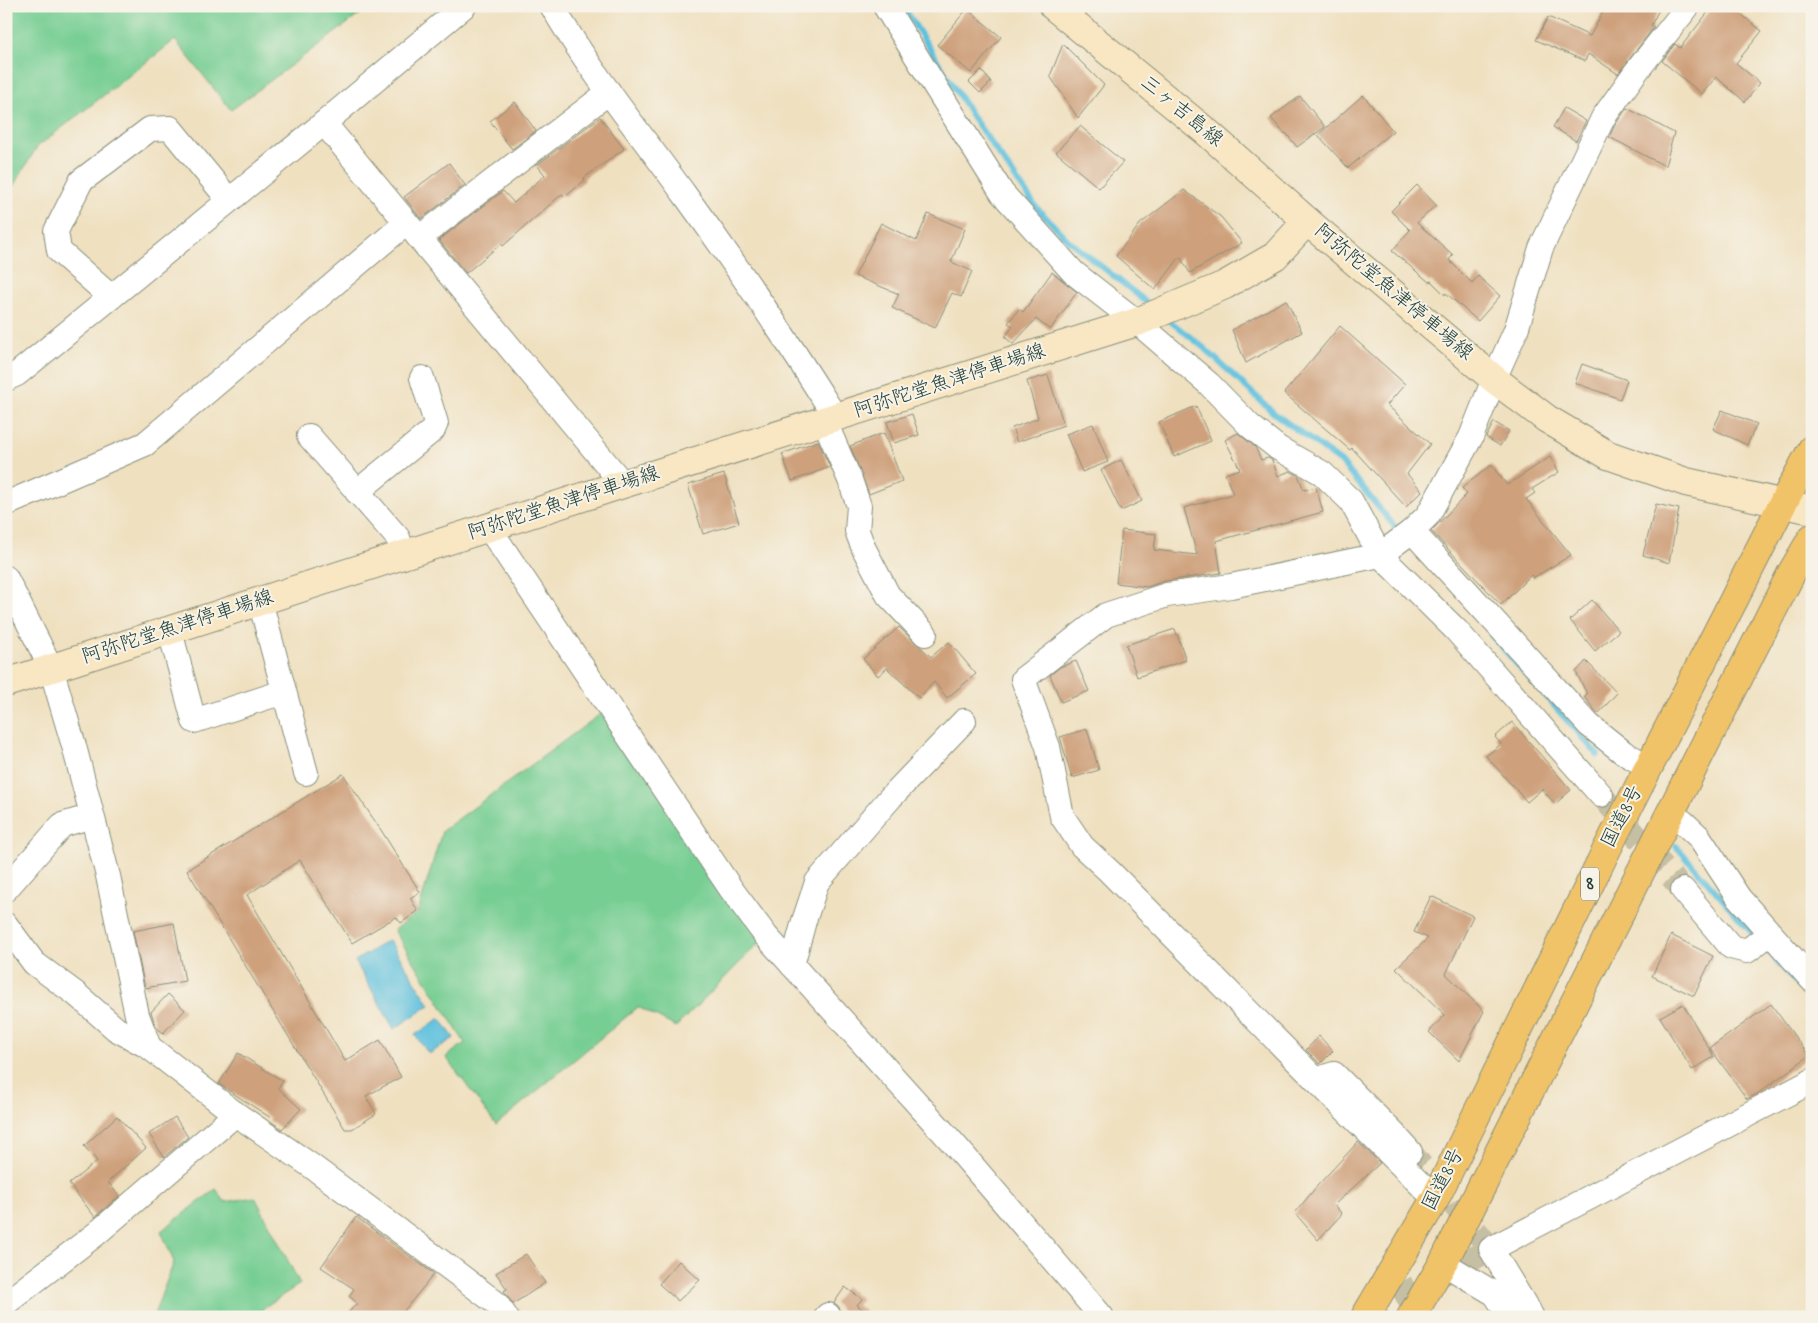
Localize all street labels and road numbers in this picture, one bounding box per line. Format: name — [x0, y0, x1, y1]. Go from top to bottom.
street label: 三ヶ吉島線 — [1133, 69, 1229, 155]
street label: 阿弥陀堂魚津停車場線 — [1307, 218, 1479, 368]
street label: 阿弥陀堂魚津停車場線 — [850, 337, 1050, 427]
street label: 阿弥陀堂魚津停車場線 — [464, 459, 664, 549]
street label: 阿弥陀堂魚津停車場線 — [78, 583, 278, 673]
street label: 国道8号 — [1595, 780, 1651, 854]
road number: 8 — [1581, 868, 1599, 901]
street label: 国道8号 — [1416, 1143, 1472, 1217]

